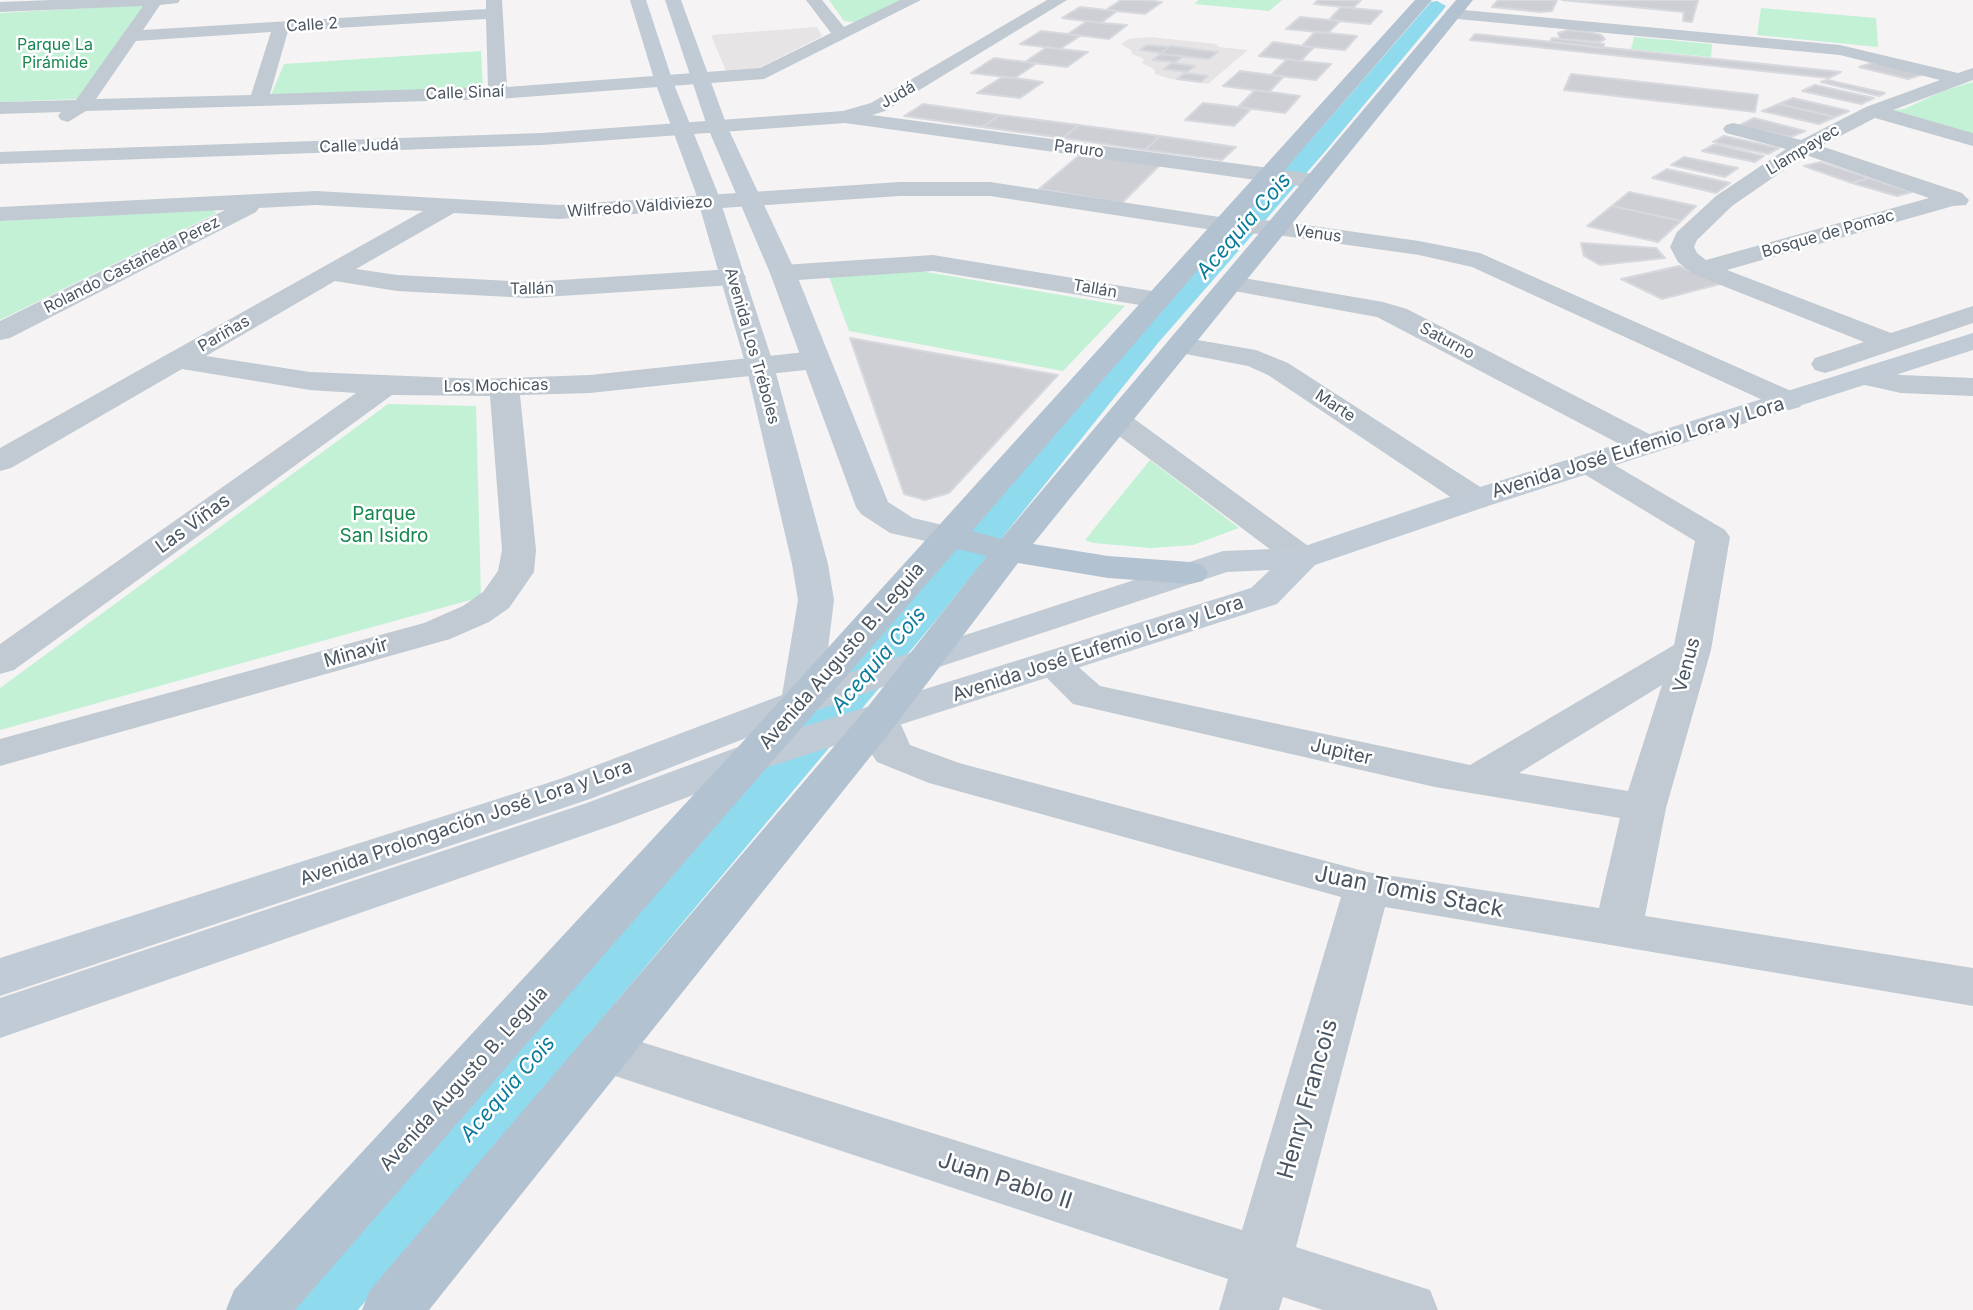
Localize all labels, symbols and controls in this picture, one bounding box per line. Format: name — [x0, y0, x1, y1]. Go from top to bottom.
street label: Calle 2 — [285, 14, 339, 36]
park label: Parque La Pirámide — [17, 35, 93, 73]
street label: Judá — [877, 77, 919, 113]
street label: Calle Sinaí — [425, 82, 505, 104]
street label: Llampayec — [1763, 121, 1843, 179]
street label: Calle Judá — [319, 135, 399, 157]
street label: Paruro — [1053, 136, 1105, 162]
water label: Acequia Cois — [1191, 168, 1297, 284]
street label: Wilfredo Valdiviezo — [567, 192, 713, 222]
street label: Bosque de Pomac — [1759, 206, 1897, 262]
street label: Rolando Castañeda Perez — [41, 212, 223, 318]
street label: Venus — [1293, 221, 1343, 247]
street label: Avenida Los Tréboles — [720, 266, 784, 426]
street label: Tallán — [1072, 276, 1118, 302]
street label: Tallán — [510, 279, 554, 299]
street label: Pariñas — [195, 312, 253, 356]
street label: Saturno — [1416, 319, 1478, 363]
street label: Los Mochicas — [443, 375, 549, 397]
street label: Marte — [1311, 386, 1359, 426]
street label: Avenida José Eufemio Lora y Lora — [1489, 393, 1787, 503]
street label: Las Viñas — [151, 489, 235, 559]
park label: Parque San Isidro — [339, 503, 429, 547]
street label: Avenida Augusto B. Leguia — [755, 558, 929, 754]
street label: Avenida José Eufemio Lora y Lora — [950, 591, 1246, 707]
water label: Acequia Cois — [826, 602, 932, 718]
street label: Minavir — [321, 633, 391, 673]
street label: Venus — [1669, 635, 1705, 695]
street label: Jupiter — [1308, 734, 1374, 770]
street label: Avenida Prolongación José Lora y Lora — [297, 755, 635, 891]
street label: Juan Tomis Stack — [1312, 860, 1506, 924]
street label: Avenida Augusto B. Leguia — [375, 982, 553, 1176]
street label: Henry Francois — [1272, 1016, 1344, 1182]
water label: Acequia Cois — [455, 1031, 561, 1147]
street label: Juan Pablo II — [934, 1146, 1076, 1216]

